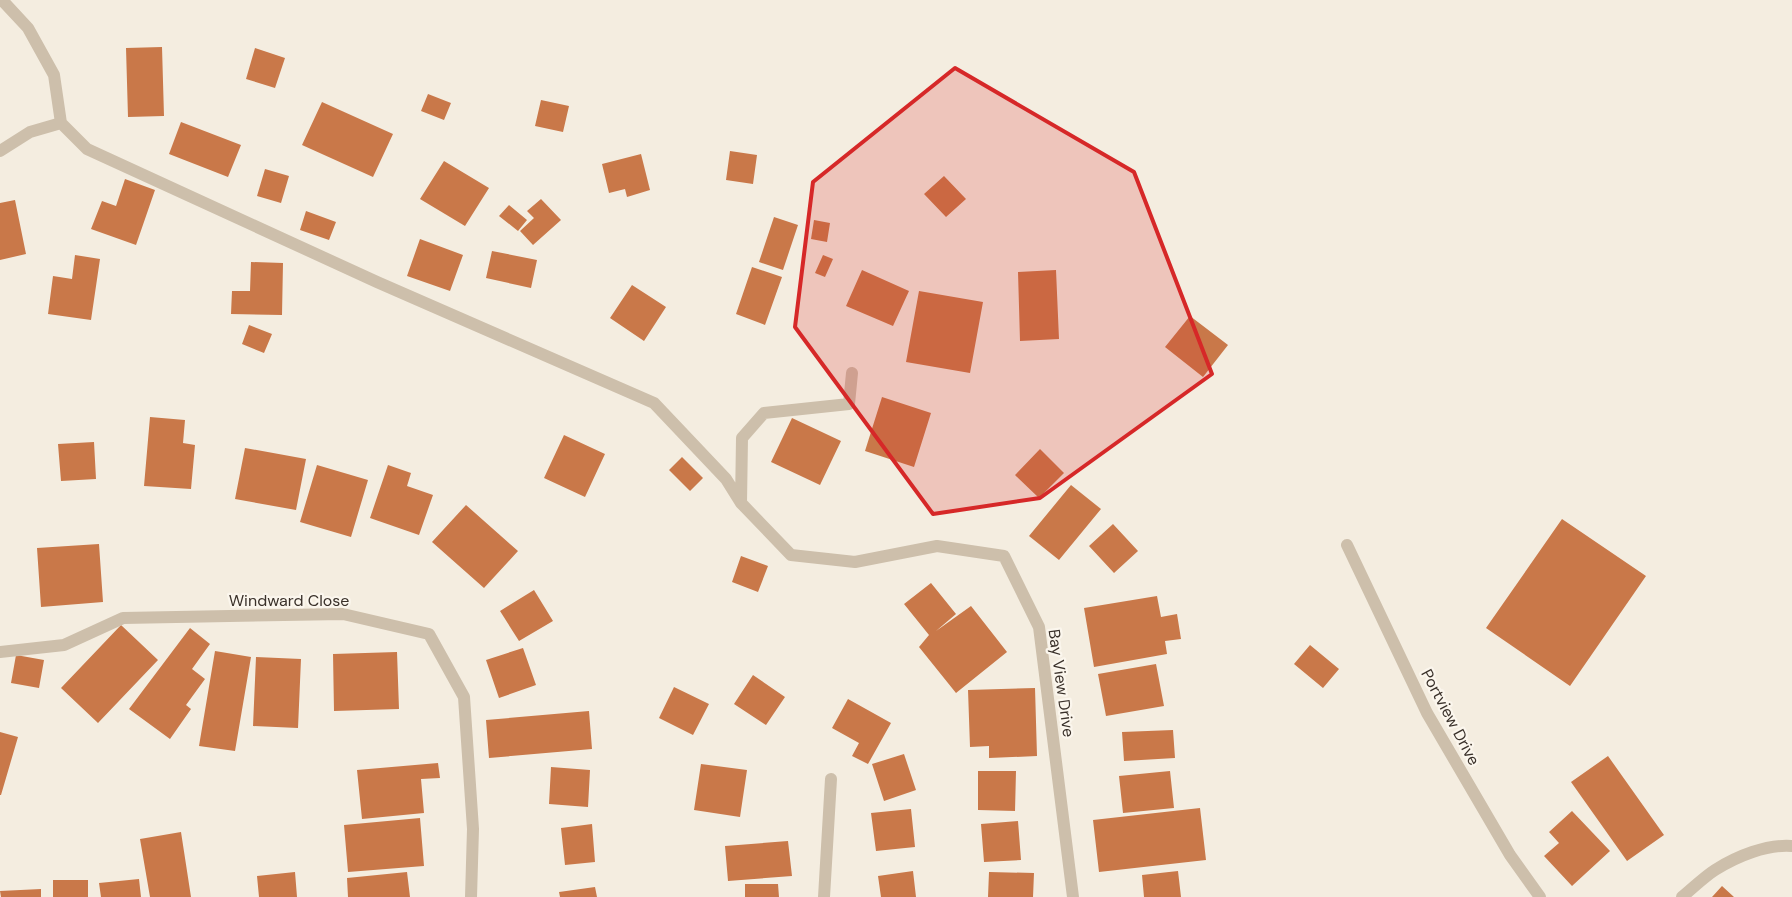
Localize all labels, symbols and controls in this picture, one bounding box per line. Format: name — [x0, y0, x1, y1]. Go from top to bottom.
street label: Windward Close — [229, 590, 349, 611]
street label: Bay View Drive — [1044, 628, 1079, 738]
street label: Portview Drive — [1416, 666, 1485, 769]

